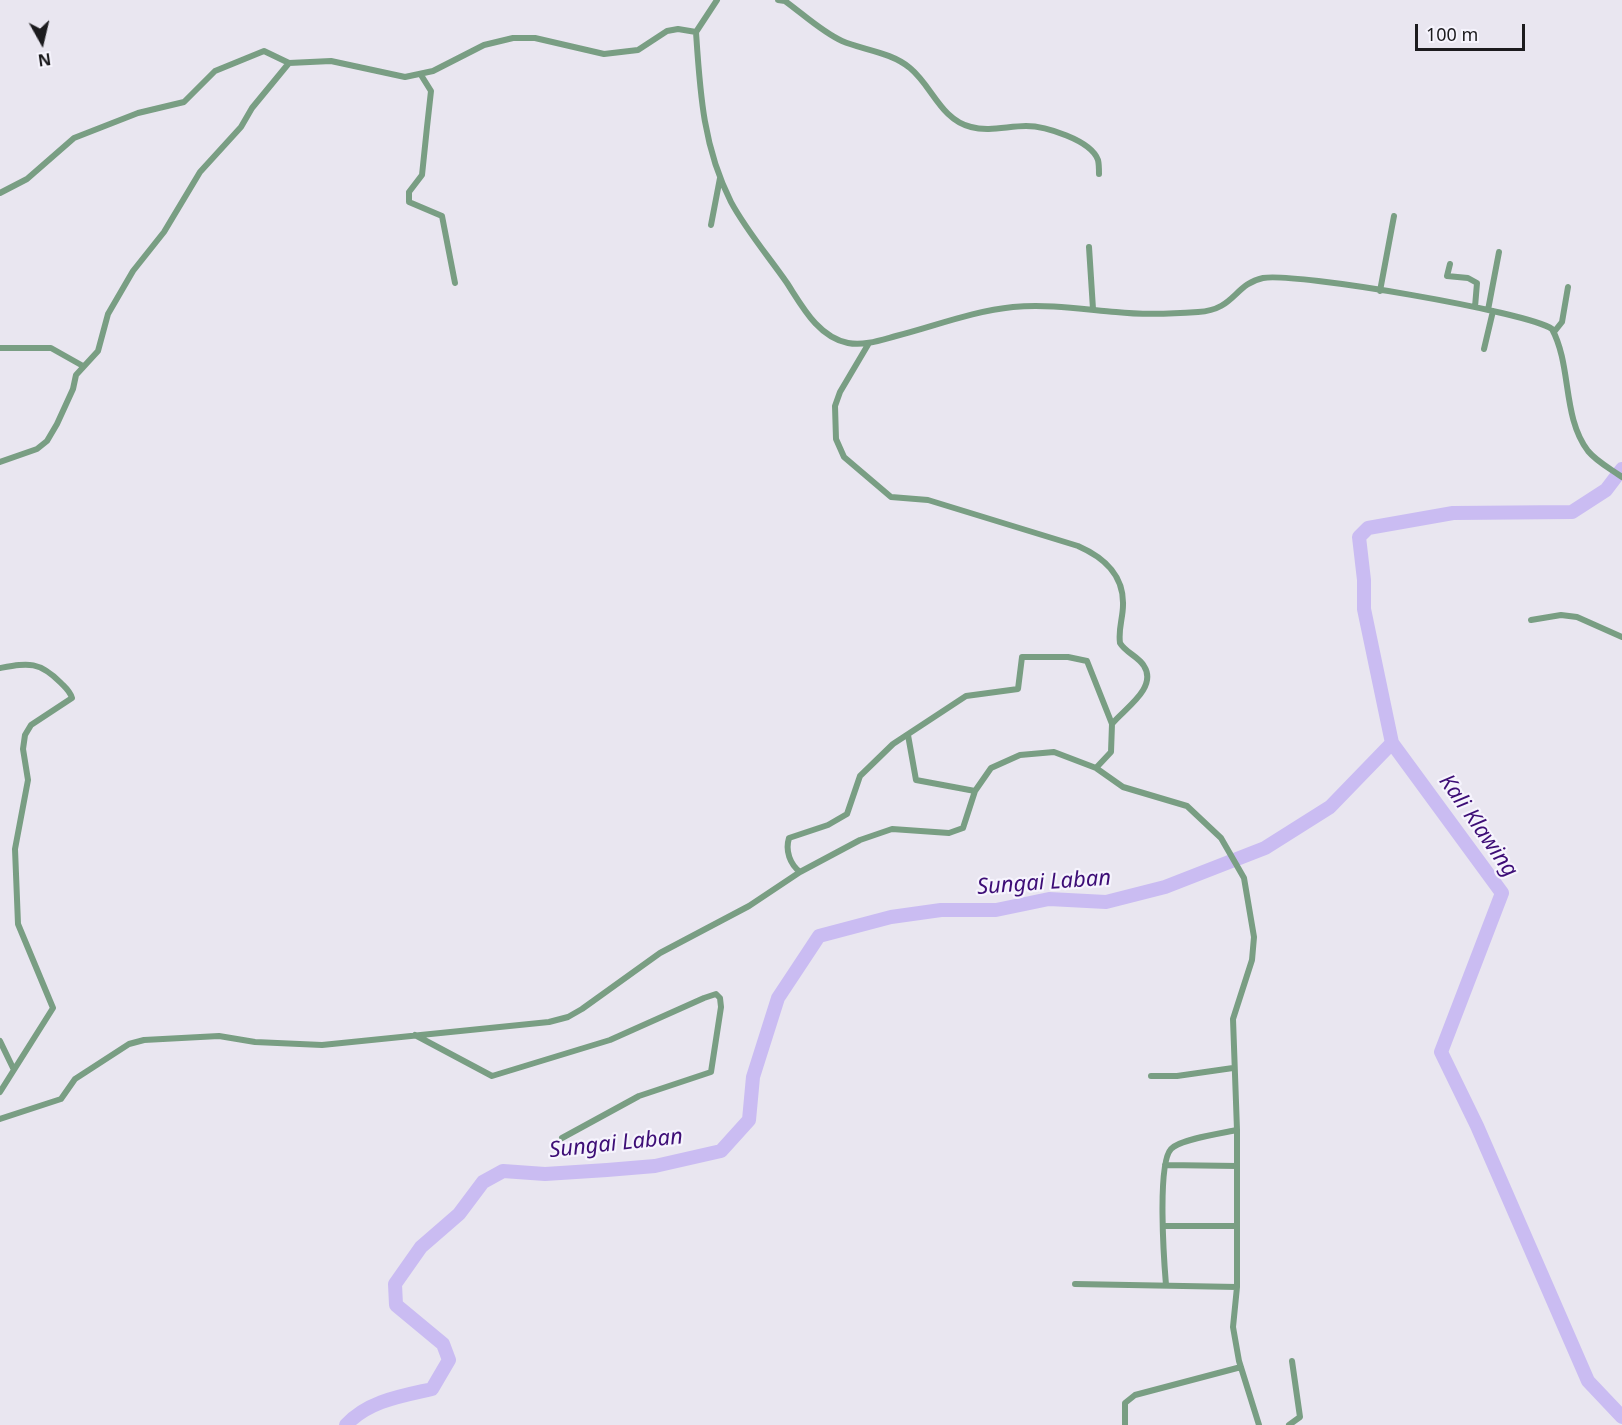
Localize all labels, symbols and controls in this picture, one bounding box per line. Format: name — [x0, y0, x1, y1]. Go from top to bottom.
north arrow — [12, 12, 72, 72]
scale bar — [1418, 12, 1528, 50]
text: 100 m — [1426, 22, 1478, 46]
text: N — [37, 48, 52, 72]
water label: Kali Klawing — [1433, 769, 1523, 883]
water label: Sungai Laban — [976, 865, 1112, 901]
water label: Sungai Laban — [548, 1124, 684, 1164]

